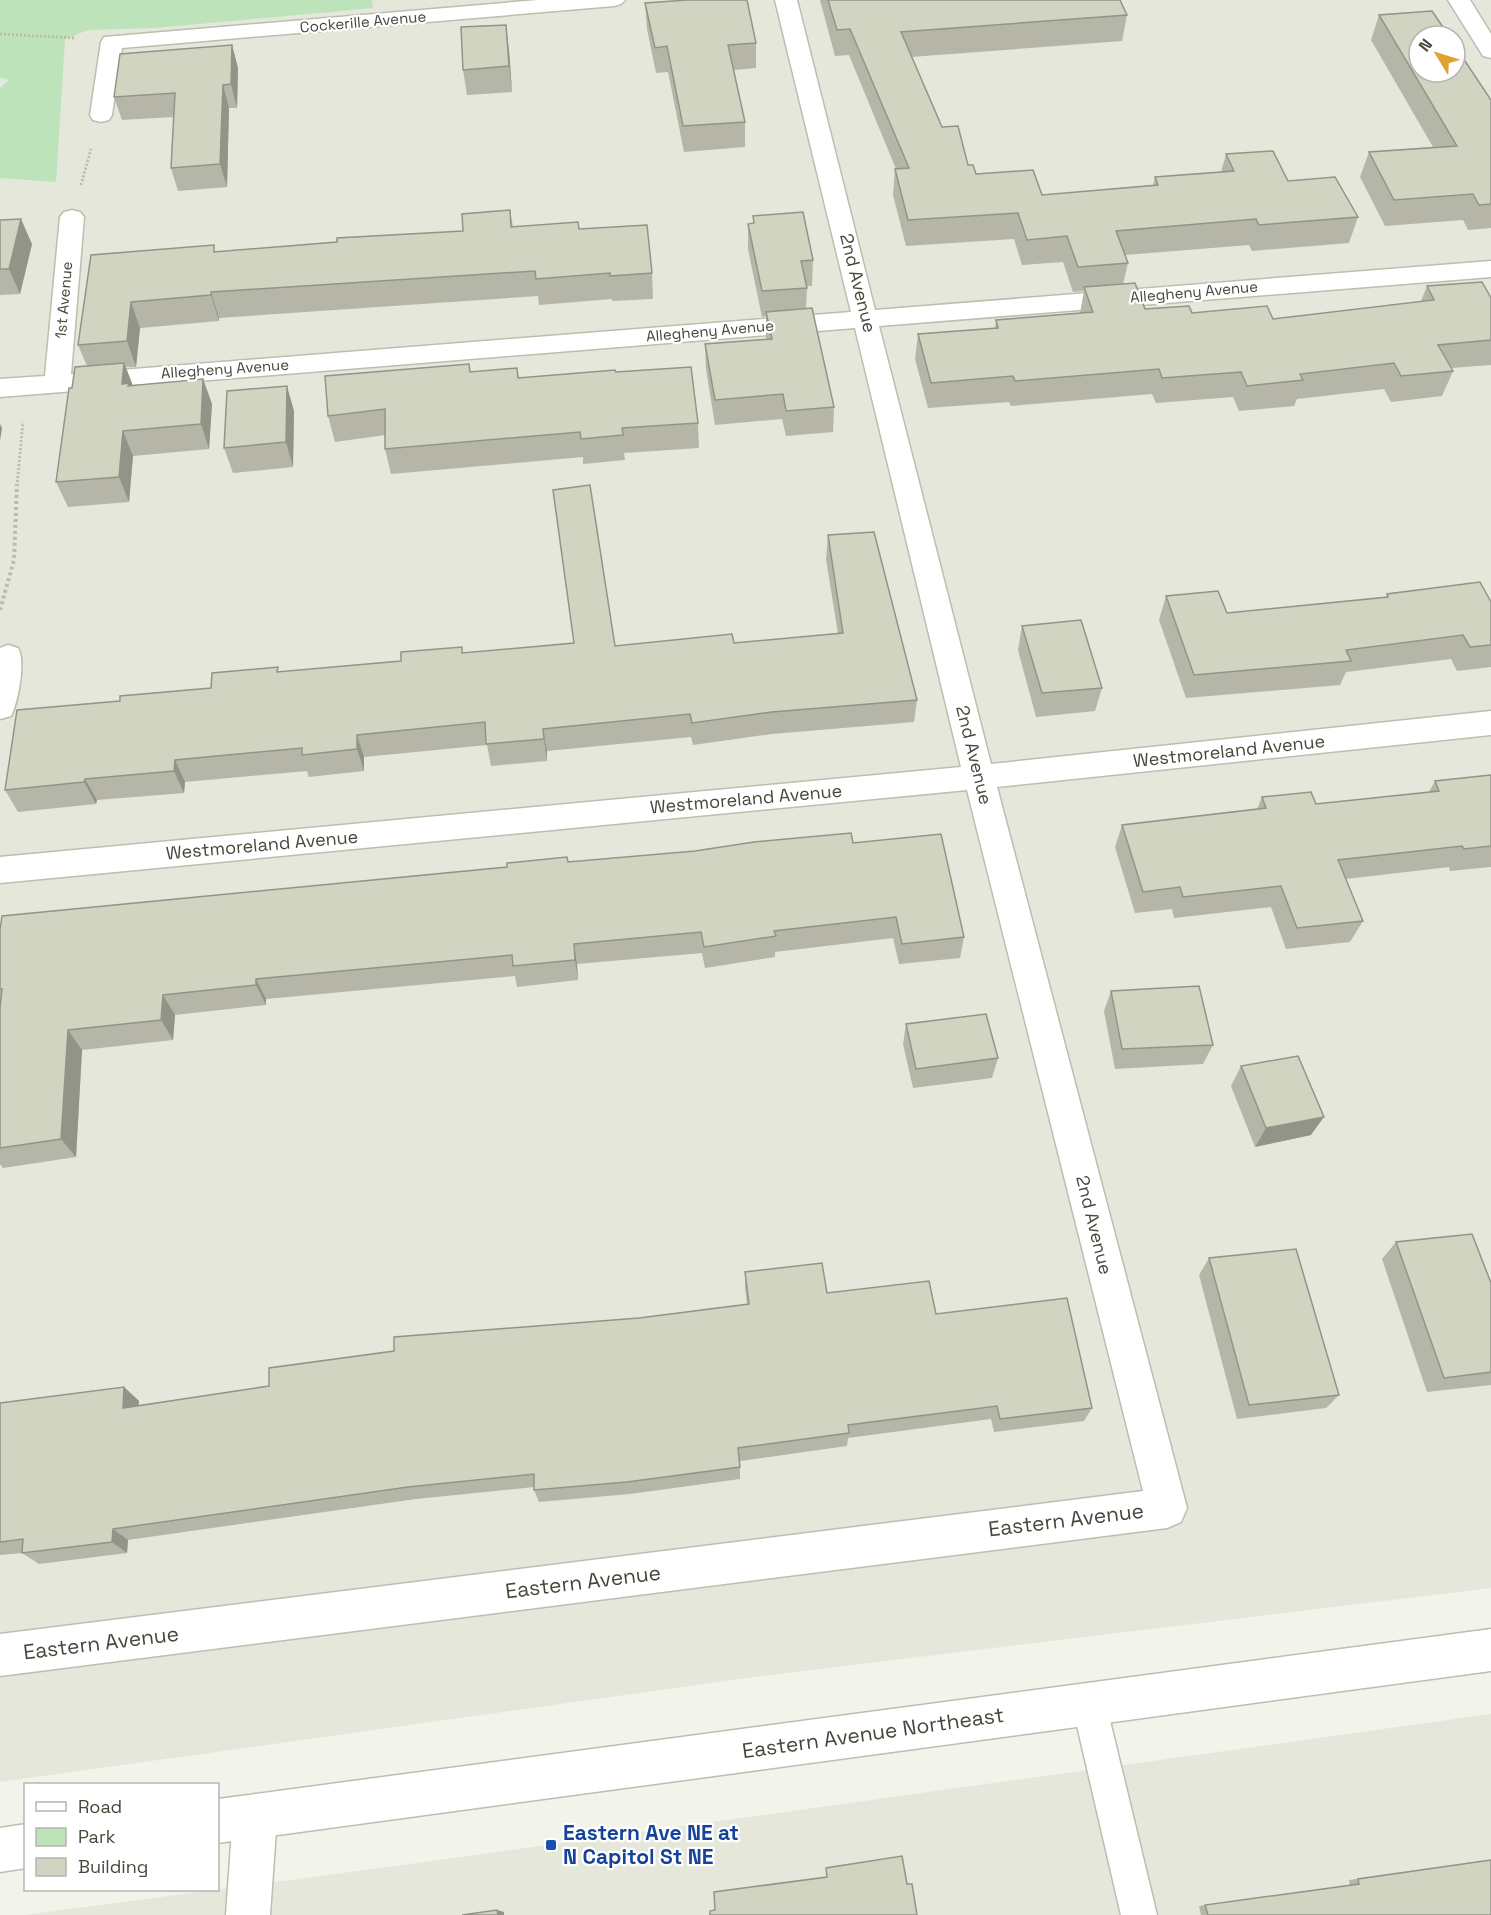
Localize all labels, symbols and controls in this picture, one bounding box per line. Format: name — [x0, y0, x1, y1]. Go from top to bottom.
street label: Cockerille Avenue — [299, 7, 427, 36]
north arrow — [1407, 24, 1467, 84]
text: N — [1414, 34, 1437, 56]
street label: 2nd Avenue — [835, 231, 882, 335]
street label: 1st Avenue — [51, 260, 76, 339]
street label: Allegheny Avenue — [1129, 276, 1259, 307]
street label: Allegheny Avenue — [645, 315, 775, 346]
street label: Allegheny Avenue — [160, 355, 290, 382]
street label: 2nd Avenue — [951, 703, 998, 807]
street label: Westmoreland Avenue — [1132, 729, 1326, 772]
street label: Westmoreland Avenue — [649, 779, 843, 818]
street label: Westmoreland Avenue — [165, 825, 359, 864]
street label: 2nd Avenue — [1071, 1173, 1118, 1277]
street label: Eastern Avenue — [987, 1497, 1145, 1542]
street label: Eastern Avenue — [504, 1559, 662, 1604]
street label: Eastern Avenue — [22, 1620, 180, 1665]
street label: Eastern Avenue Northeast — [740, 1701, 1006, 1764]
legend — [24, 1783, 219, 1891]
text: Road — [78, 1795, 122, 1818]
place label: Eastern Ave NE at N Capitol St NE — [563, 1819, 739, 1870]
text: Park — [78, 1825, 116, 1848]
marker: Eastern Ave NE at N Capitol St NE — [544, 1838, 558, 1852]
text: Building — [78, 1855, 148, 1878]

